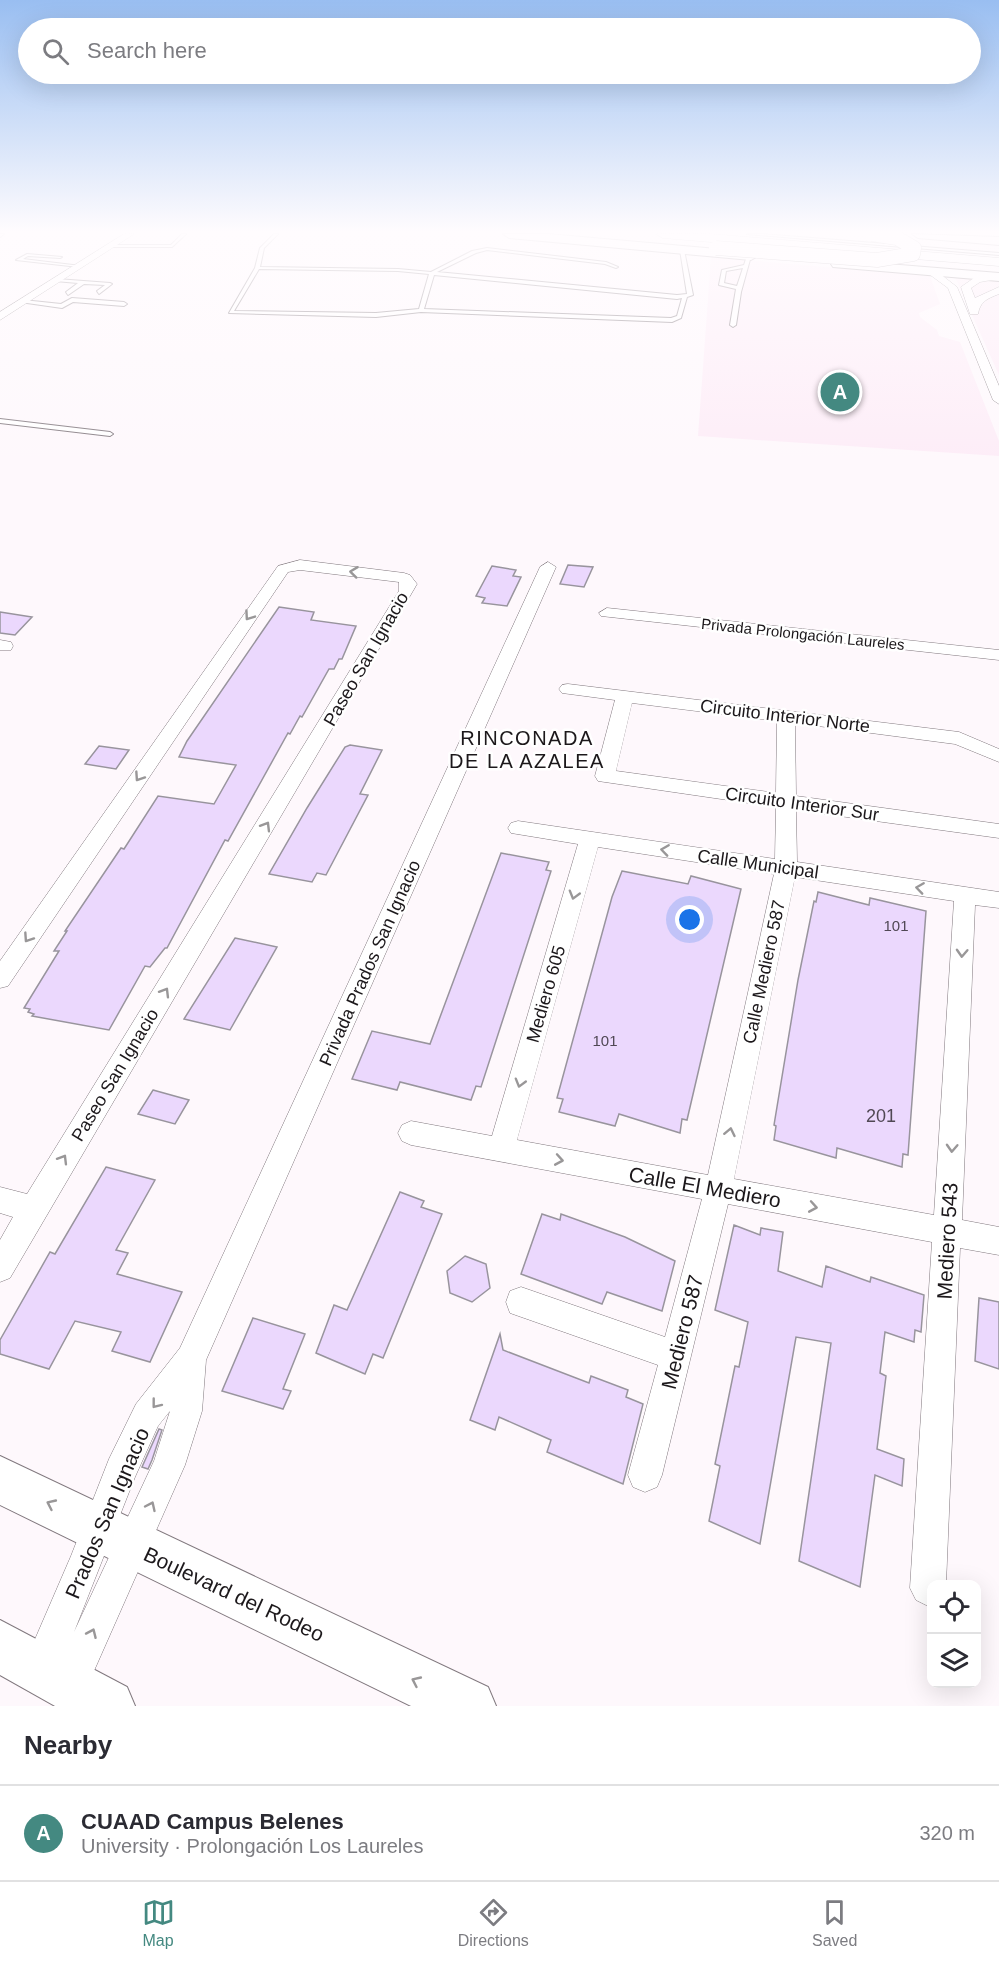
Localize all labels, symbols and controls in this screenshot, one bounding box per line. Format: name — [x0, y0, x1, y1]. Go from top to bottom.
search box — [18, 18, 981, 84]
icon: search — [39, 35, 72, 68]
text: Search here — [87, 38, 207, 63]
pin: A — [820, 370, 860, 414]
one-way arrow — [349, 566, 358, 578]
street label: Paseo San Ignacio — [320, 589, 412, 729]
one-way arrow — [245, 610, 256, 621]
street label: Privada Prolongación Laureles — [701, 615, 905, 653]
street label: Circuito Interior Norte — [699, 696, 871, 736]
district label: RINCONADA DE LA AZALEA — [449, 727, 605, 772]
one-way arrow — [135, 770, 146, 781]
street label: Circuito Interior Sur — [724, 783, 880, 825]
one-way arrow — [259, 822, 271, 832]
one-way arrow — [661, 845, 670, 857]
street label: Calle Municipal — [696, 846, 820, 882]
street label: Privada Prados San Ignacio — [315, 857, 425, 1069]
one-way arrow — [916, 882, 925, 894]
one-way arrow — [569, 889, 581, 900]
street label: Calle Mediero 587 — [739, 898, 789, 1046]
your location — [675, 905, 704, 934]
house number: 101 — [883, 917, 909, 934]
one-way arrow — [25, 931, 36, 942]
street label: Mediero 605 — [523, 943, 569, 1045]
one-way arrow — [955, 948, 968, 957]
one-way arrow — [157, 988, 169, 998]
street label: Paseo San Ignacio — [68, 1005, 162, 1145]
house number: 101 — [592, 1032, 618, 1049]
one-way arrow — [515, 1078, 528, 1088]
house number: 201 — [866, 1106, 896, 1126]
one-way arrow — [723, 1128, 736, 1138]
one-way arrow — [945, 1143, 958, 1152]
one-way arrow — [553, 1153, 563, 1166]
one-way arrow — [56, 1155, 68, 1165]
street label: Calle El Mediero — [627, 1162, 783, 1212]
street label: Mediero 543 — [932, 1182, 962, 1300]
one-way arrow — [807, 1200, 817, 1213]
street label: Mediero 587 — [657, 1273, 707, 1391]
one-way arrow — [153, 1397, 164, 1408]
street label: Prados San Ignacio — [61, 1424, 153, 1602]
one-way arrow — [47, 1500, 58, 1512]
one-way arrow — [143, 1501, 155, 1512]
street label: Boulevard del Rodeo — [140, 1542, 328, 1646]
map controls — [927, 1580, 981, 1688]
button: locate — [927, 1580, 981, 1634]
one-way arrow — [85, 1629, 97, 1640]
button: layers — [927, 1634, 981, 1688]
one-way arrow — [411, 1676, 422, 1688]
text: Nearby — [24, 1730, 112, 1760]
text: CUAAD Campus Belenes — [81, 1809, 344, 1834]
text: A — [36, 1822, 51, 1844]
text: 320 m — [919, 1822, 975, 1844]
text: University · Prolongación Los Laureles — [81, 1835, 423, 1857]
tab: Map — [142, 1896, 175, 1950]
tab: Directions — [458, 1896, 529, 1950]
tab: Saved — [812, 1896, 857, 1950]

